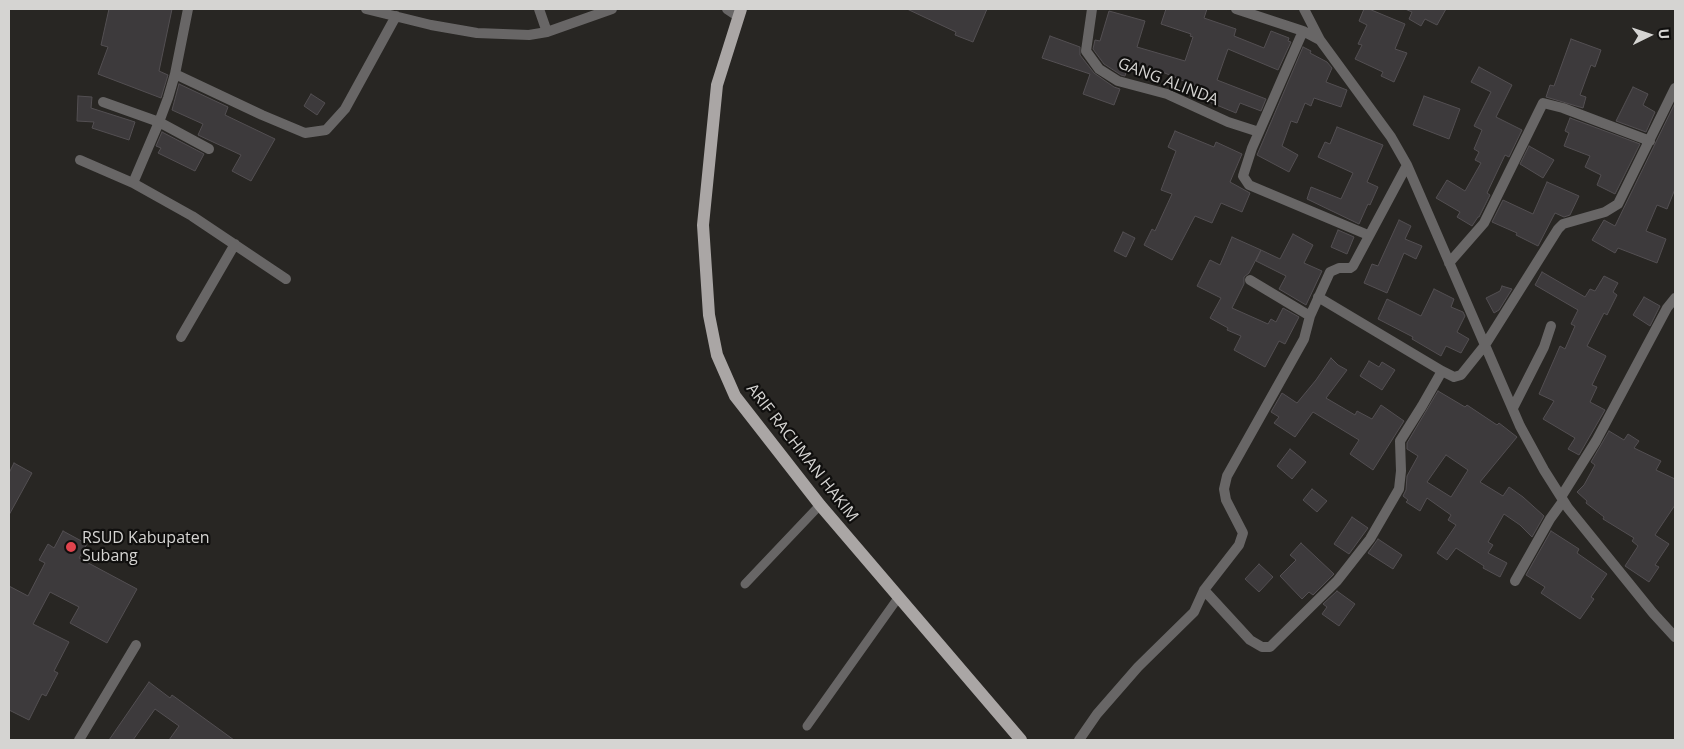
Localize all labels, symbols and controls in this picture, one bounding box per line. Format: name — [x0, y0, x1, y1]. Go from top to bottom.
north arrow — [1624, 10, 1674, 60]
text: U — [1655, 28, 1674, 40]
street label: GANG ALINDA — [1115, 54, 1221, 110]
street label: ARIF RACHMAN HAKIM — [742, 380, 862, 526]
place label: RSUD Kabupaten Subang — [82, 528, 210, 566]
marker: RSUD Kabupaten Subang — [64, 540, 78, 554]

